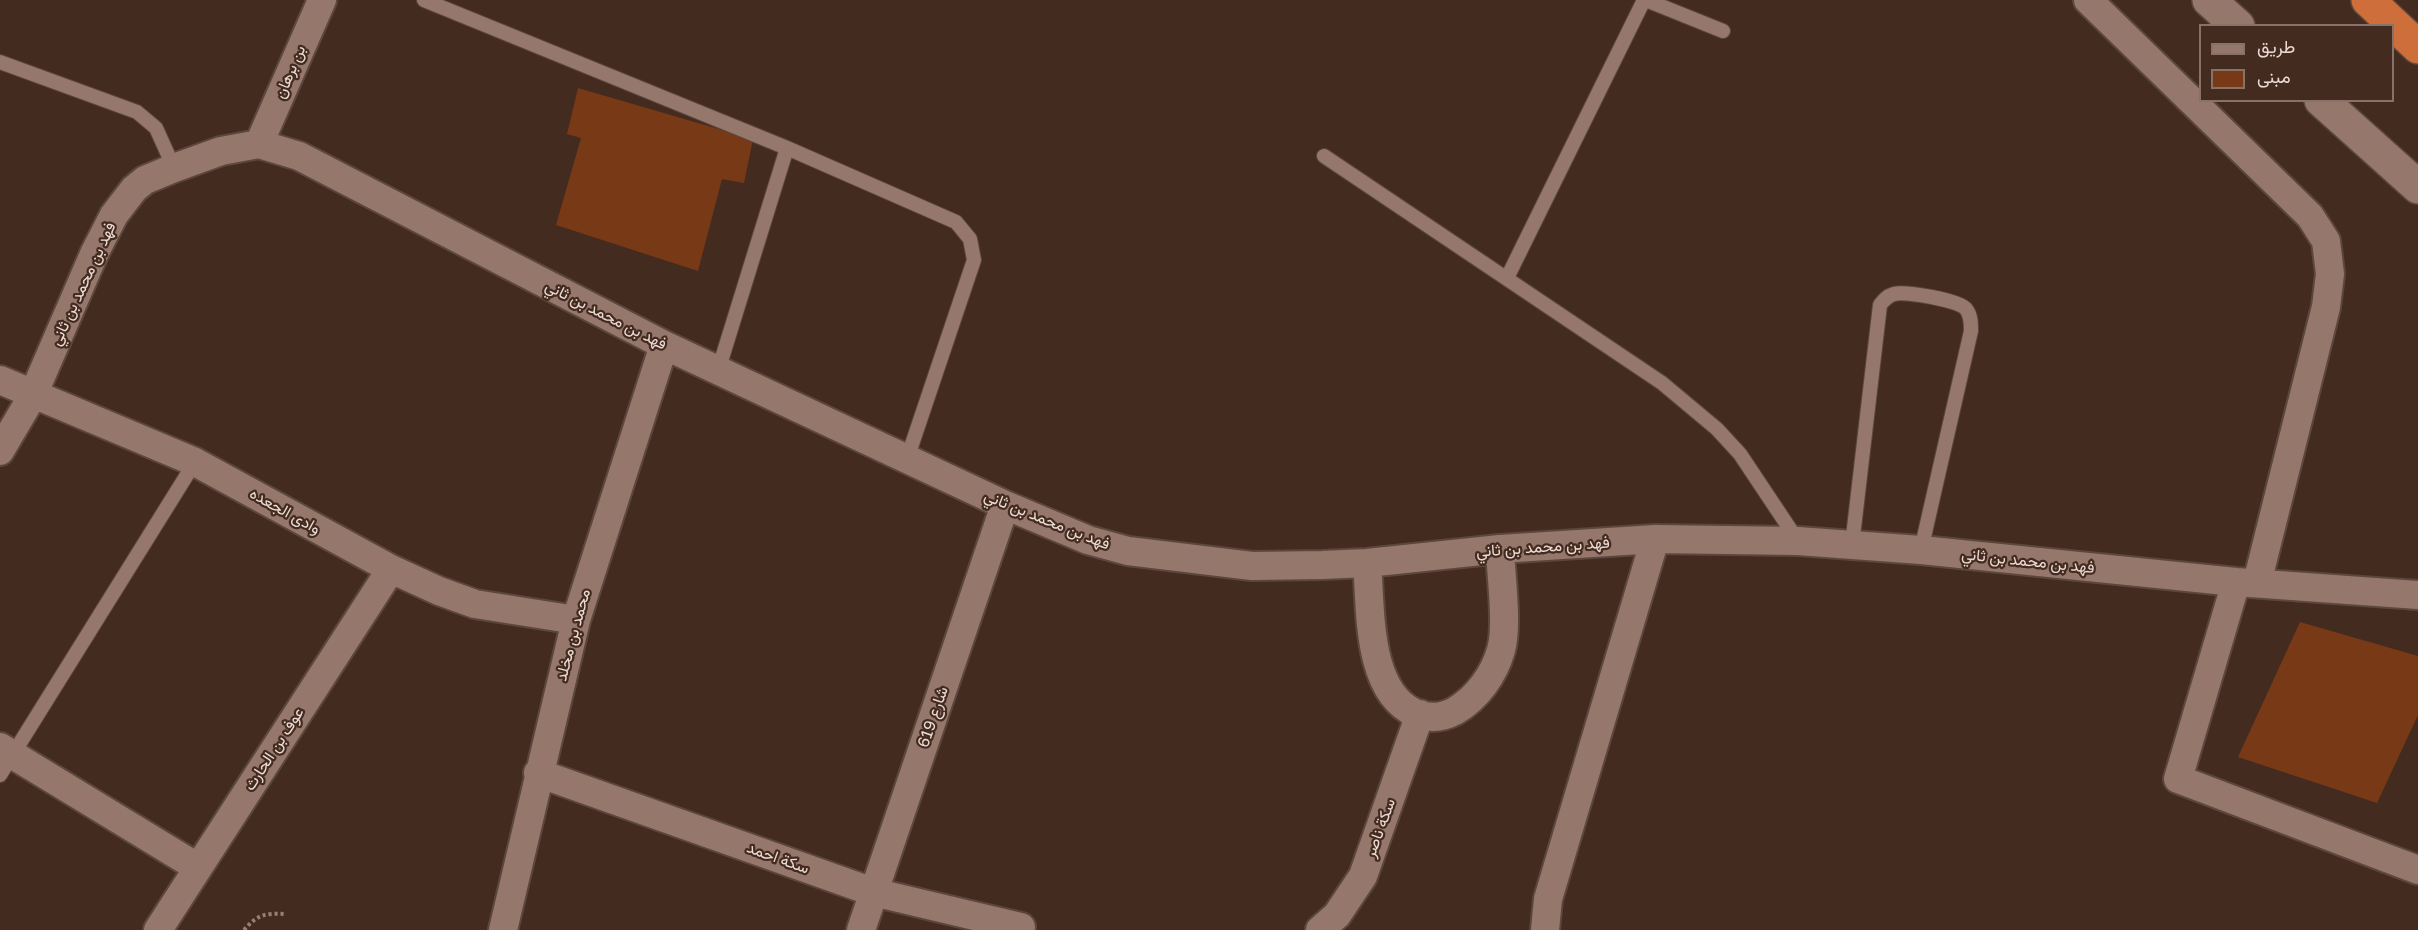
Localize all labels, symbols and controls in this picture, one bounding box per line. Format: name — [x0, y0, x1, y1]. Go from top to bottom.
legend — [2199, 24, 2394, 102]
text: طريق — [2257, 35, 2295, 57]
street label: بن برهان — [270, 42, 310, 102]
text: مبنى — [2257, 65, 2291, 87]
street label: فهد بن محمد بن ثاني — [46, 219, 120, 349]
street label: فهد بن محمد بن ثاني — [542, 276, 670, 354]
street label: وادى الجعده — [246, 484, 324, 538]
street label: فهد بن محمد بن ثاني — [981, 486, 1113, 554]
street label: فهد بن محمد بن ثاني — [1476, 533, 1610, 561]
street label: فهد بن محمد بن ثاني — [1960, 544, 2096, 578]
street label: محمد بن مخلد — [552, 587, 594, 683]
street label: شارع 619 — [914, 684, 952, 750]
street label: عوف بن الحارث — [240, 704, 308, 794]
street label: سكة ناصر — [1360, 796, 1400, 860]
street label: سكة احمد — [744, 838, 812, 878]

